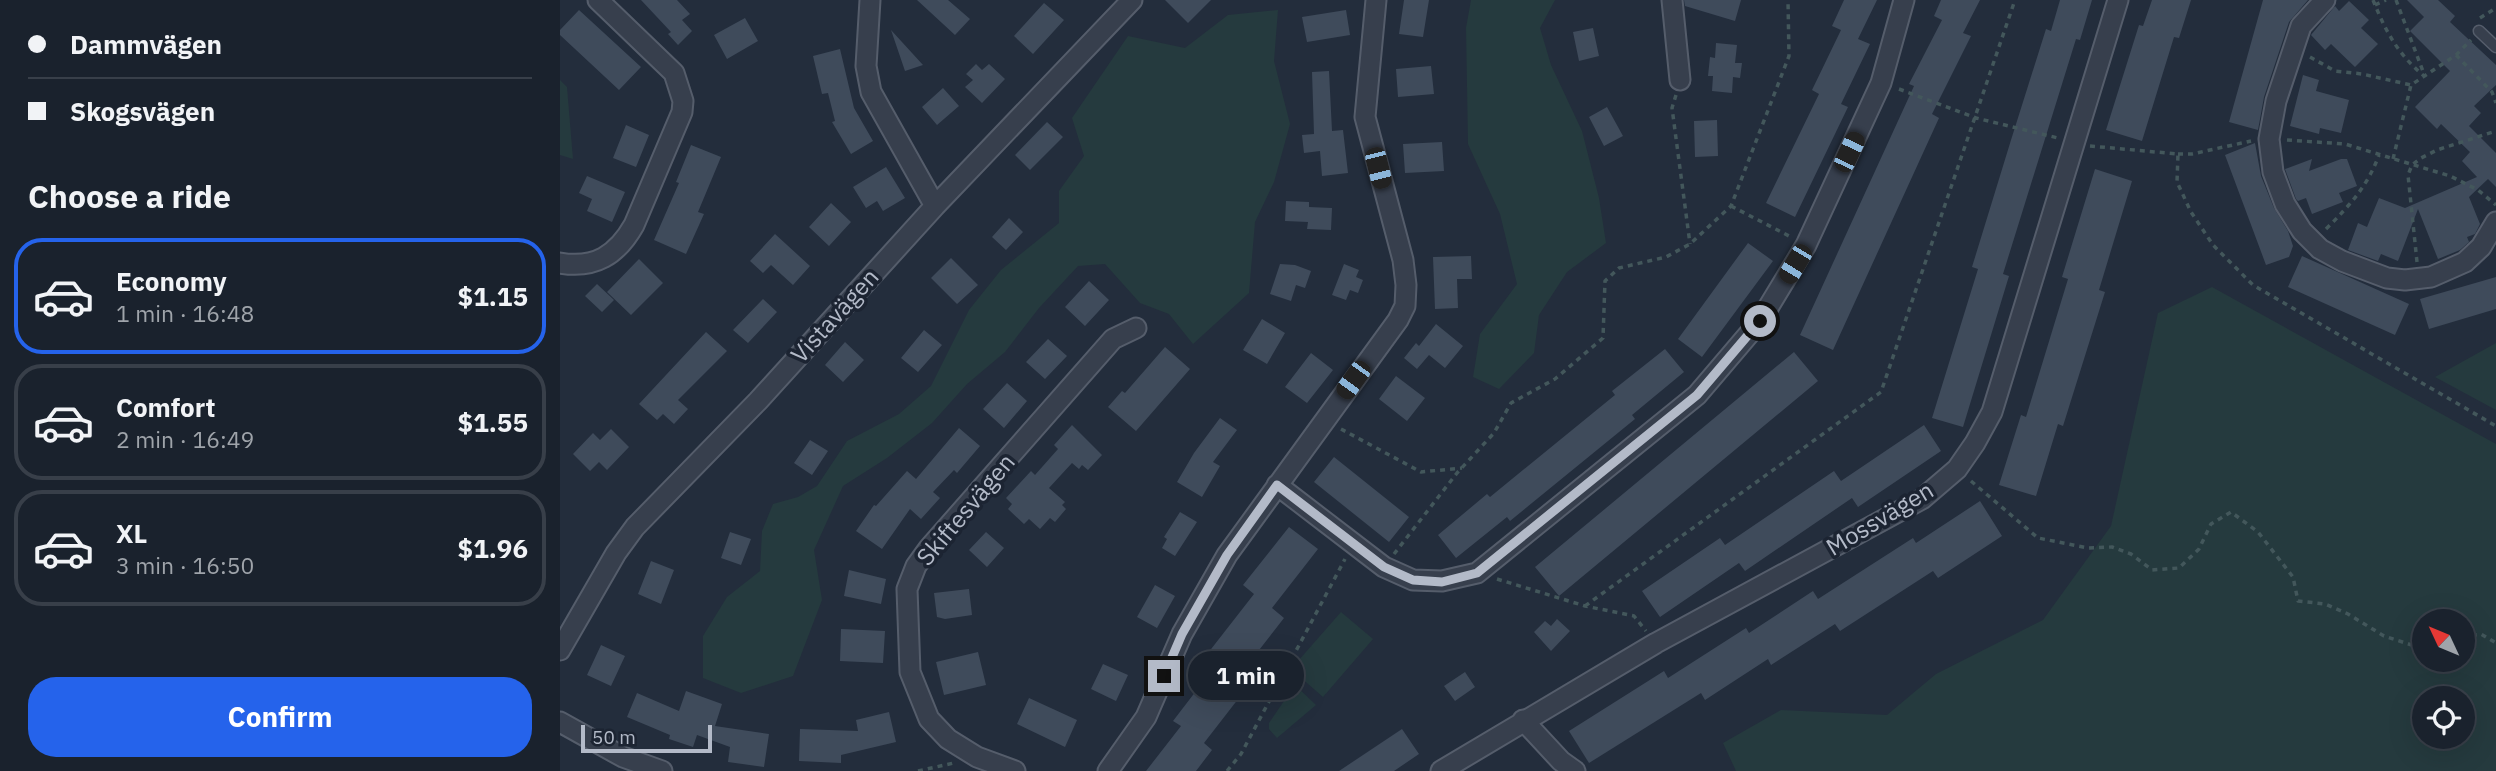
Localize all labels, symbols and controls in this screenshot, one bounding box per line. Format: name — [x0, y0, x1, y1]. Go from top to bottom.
text: Dammvägen — [70, 27, 222, 61]
text: Skogsvägen — [70, 94, 215, 128]
car — [1831, 129, 1868, 175]
car — [1363, 145, 1394, 191]
text: Choose a ride — [28, 175, 231, 217]
car — [1776, 241, 1815, 287]
street label: Vistavägen — [783, 261, 885, 369]
text: Economy — [116, 264, 227, 298]
icon: car — [32, 265, 95, 328]
text: $1.15 — [458, 279, 528, 313]
text: 1 min · 16:48 — [116, 298, 254, 328]
route start — [1744, 305, 1776, 337]
car — [1333, 357, 1374, 403]
text: Comfort — [116, 390, 215, 424]
icon: car — [32, 391, 95, 454]
text: $1.55 — [458, 405, 528, 439]
text: 2 min · 16:49 — [116, 424, 254, 454]
street label: Skiftesvägen — [909, 447, 1022, 572]
street label: Mossvägen — [1820, 474, 1939, 563]
text: XL — [116, 516, 147, 550]
icon: car — [32, 517, 95, 580]
text: $1.96 — [458, 531, 528, 565]
text: 3 min · 16:50 — [116, 550, 254, 580]
north arrow — [2412, 609, 2474, 672]
map controls — [2412, 609, 2475, 749]
callout: 1 min — [1188, 652, 1304, 700]
route end — [1148, 660, 1180, 692]
text: 1 min — [1216, 660, 1276, 690]
button: Confirm — [28, 677, 532, 757]
button: locate — [2412, 686, 2475, 749]
scale bar — [581, 722, 712, 754]
text: 50 m — [592, 725, 636, 749]

